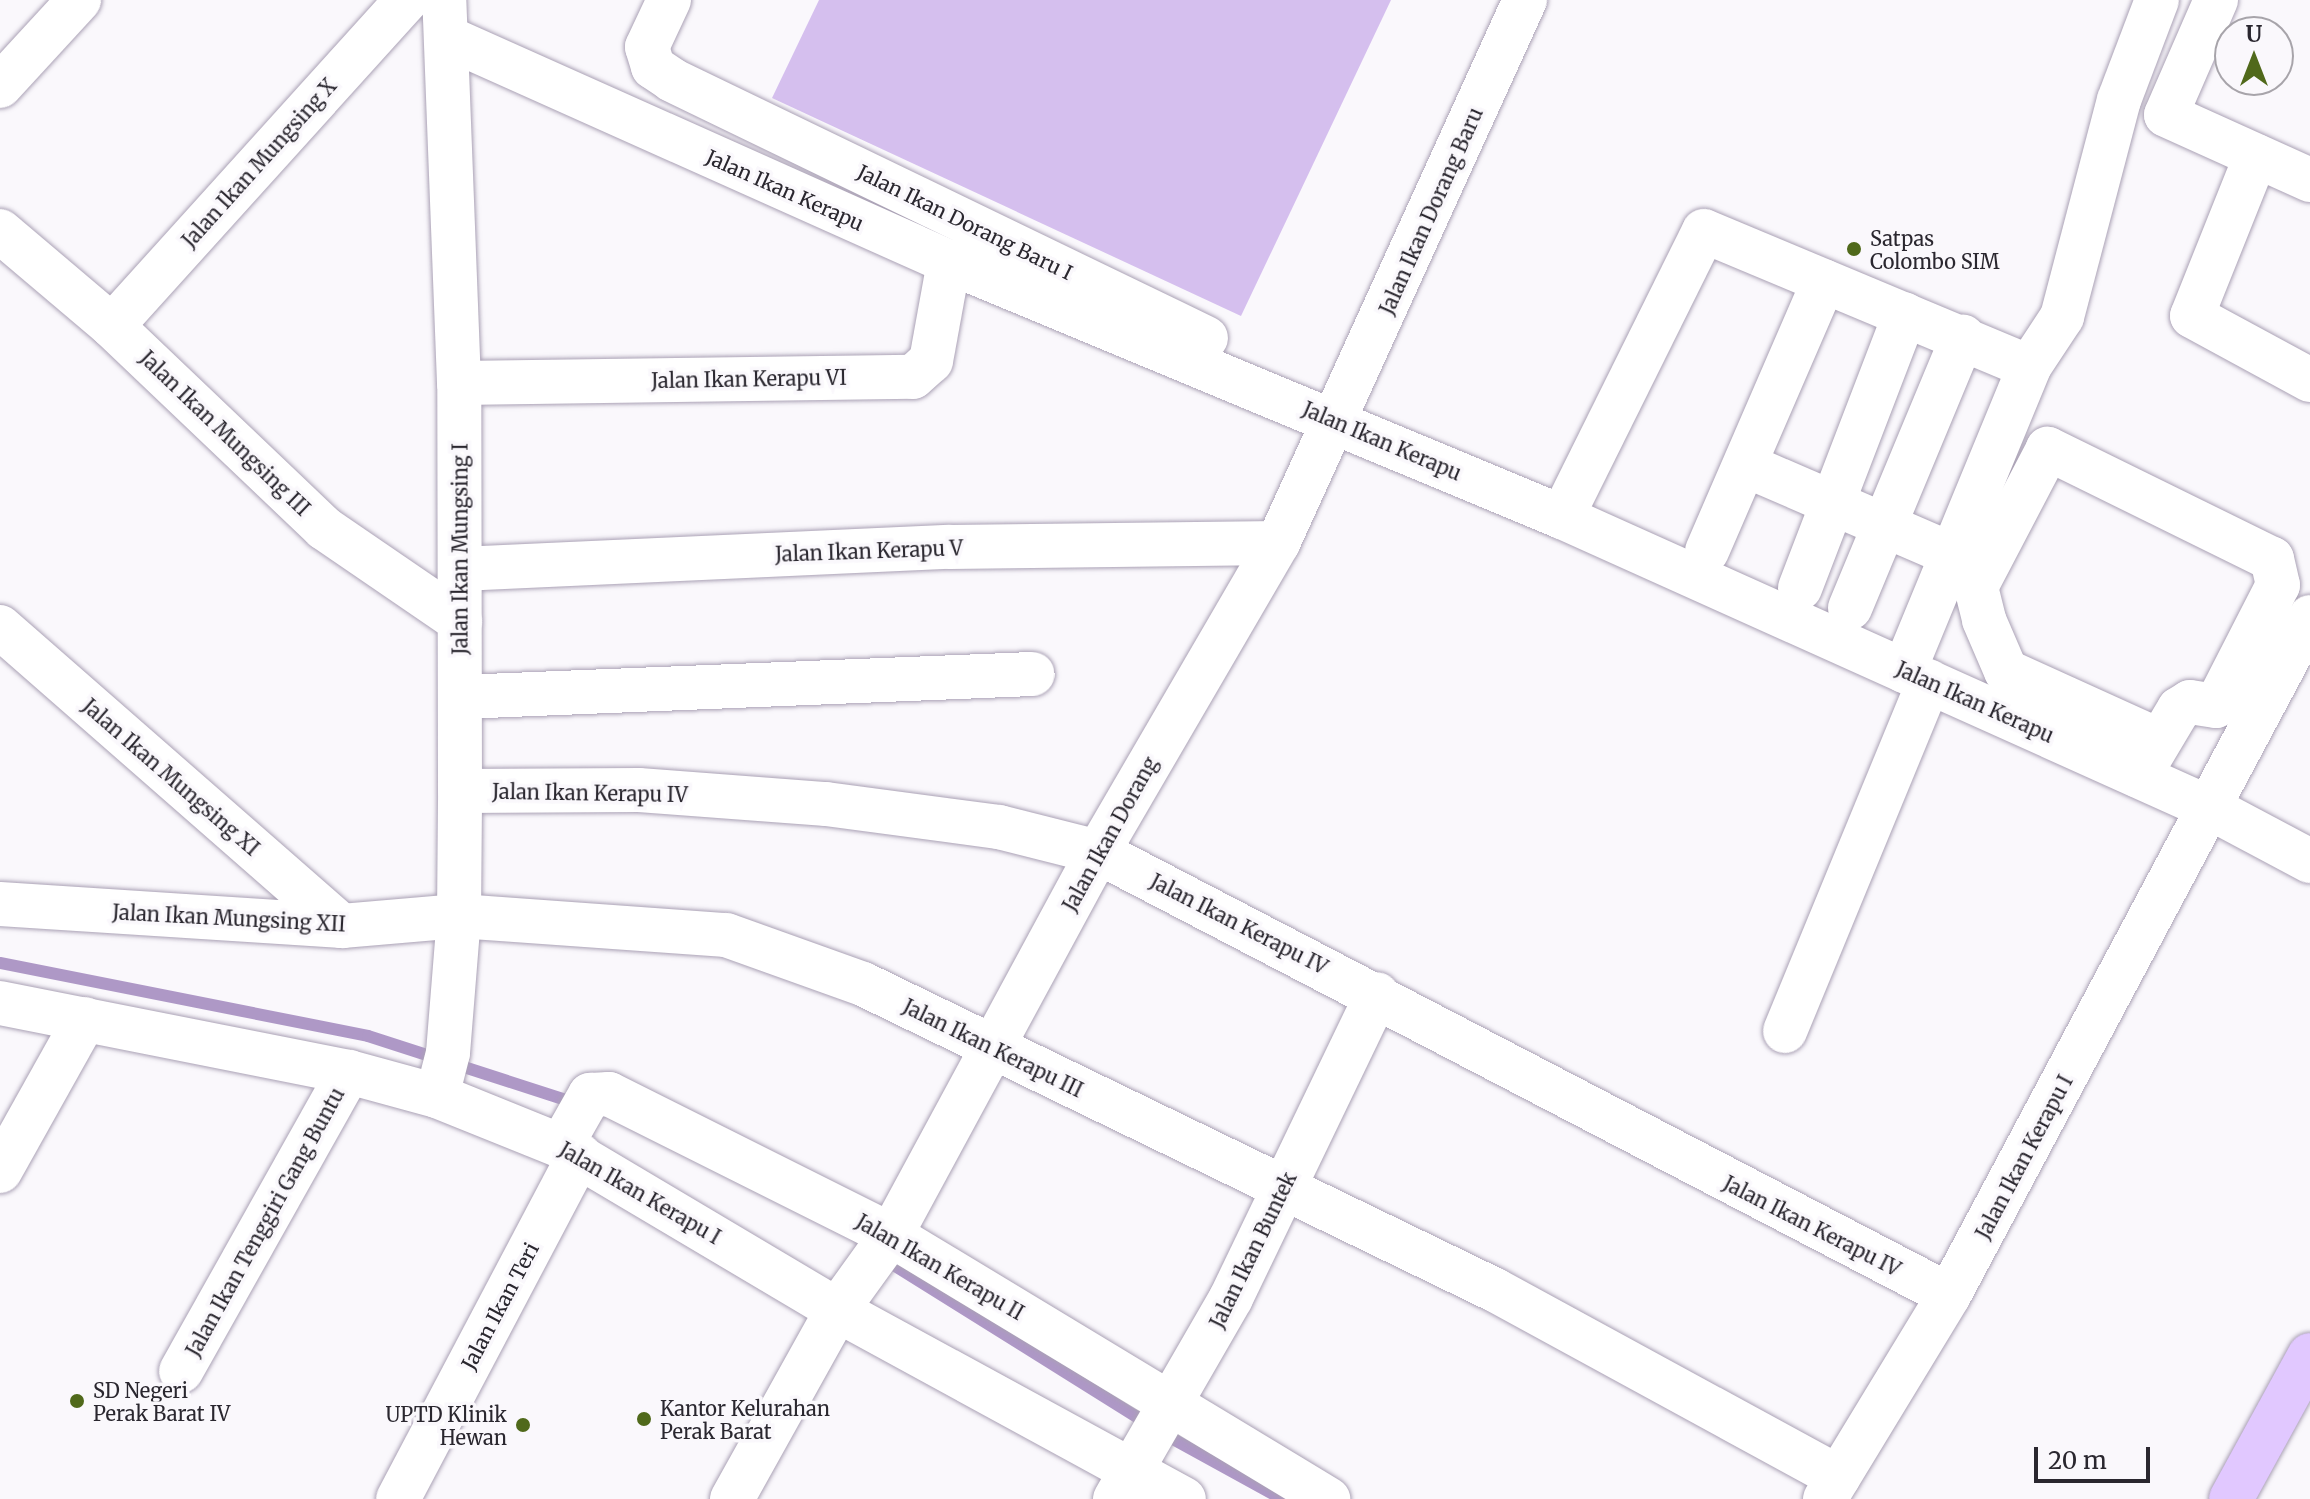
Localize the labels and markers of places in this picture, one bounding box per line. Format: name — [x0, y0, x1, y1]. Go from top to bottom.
place label: Satpas Colombo SIM — [1870, 226, 2000, 273]
marker: Satpas Colombo SIM — [1845, 240, 1863, 258]
place label: SD Negeri Perak Barat IV — [93, 1378, 230, 1425]
marker: SD Negeri Perak Barat IV — [68, 1392, 86, 1410]
place label: Kantor Kelurahan Perak Barat — [660, 1396, 830, 1443]
place label: UPTD Klinik Hewan — [385, 1402, 507, 1449]
marker: Kantor Kelurahan Perak Barat — [635, 1410, 653, 1428]
marker: UPTD Klinik Hewan — [514, 1416, 532, 1434]

